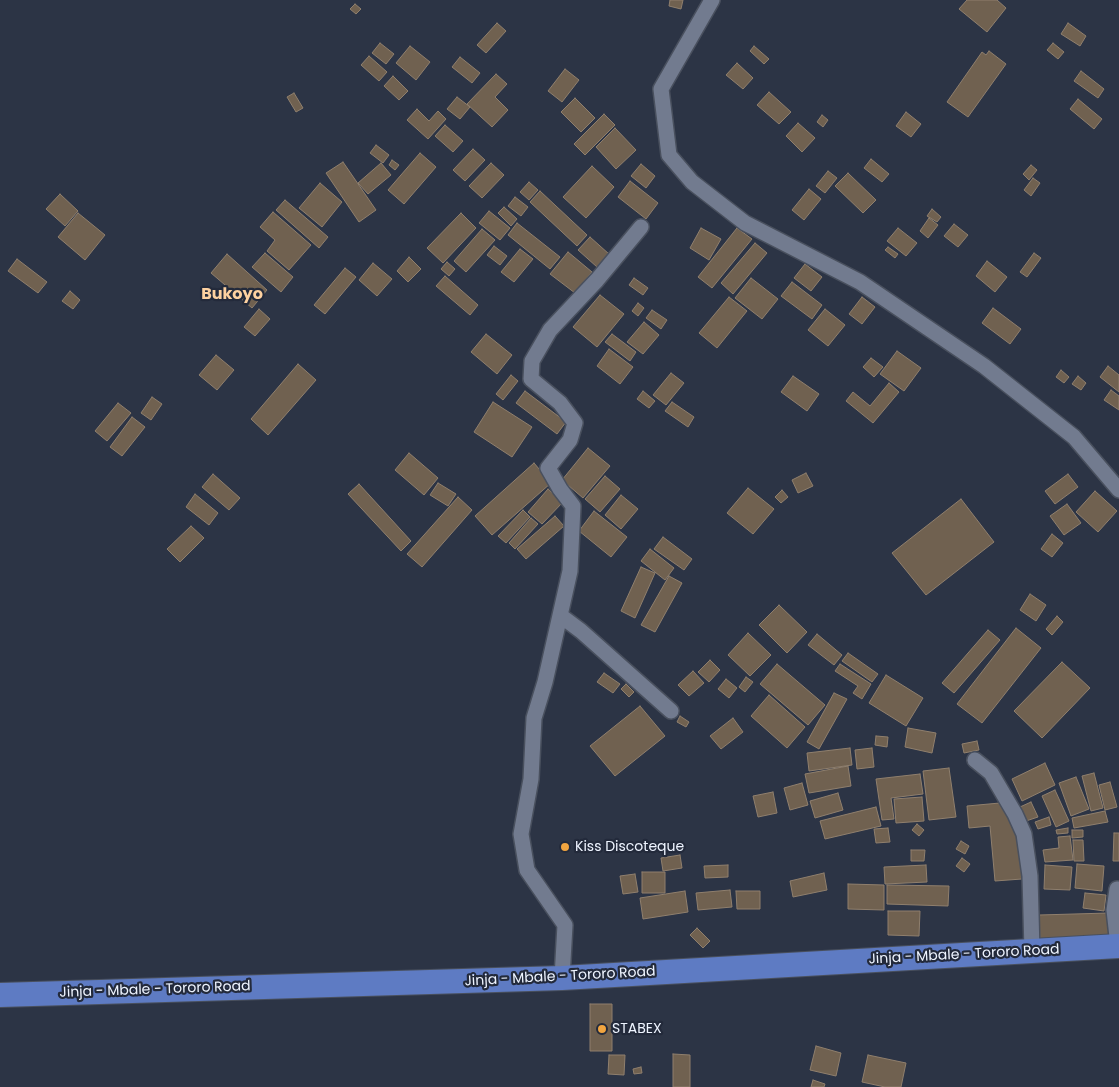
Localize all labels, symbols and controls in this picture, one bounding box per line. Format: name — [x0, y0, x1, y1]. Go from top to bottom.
district label: Bukoyo — [201, 285, 263, 305]
place label: Kiss Discoteque — [575, 839, 684, 855]
marker: Kiss Discoteque — [559, 841, 571, 853]
street label: Jinja - Mbale - Tororo Road — [868, 942, 1060, 968]
street label: Jinja - Mbale - Tororo Road — [464, 964, 656, 990]
street label: Jinja - Mbale - Tororo Road — [59, 978, 251, 1002]
place label: STABEX — [612, 1021, 662, 1037]
marker: STABEX — [596, 1023, 608, 1035]

